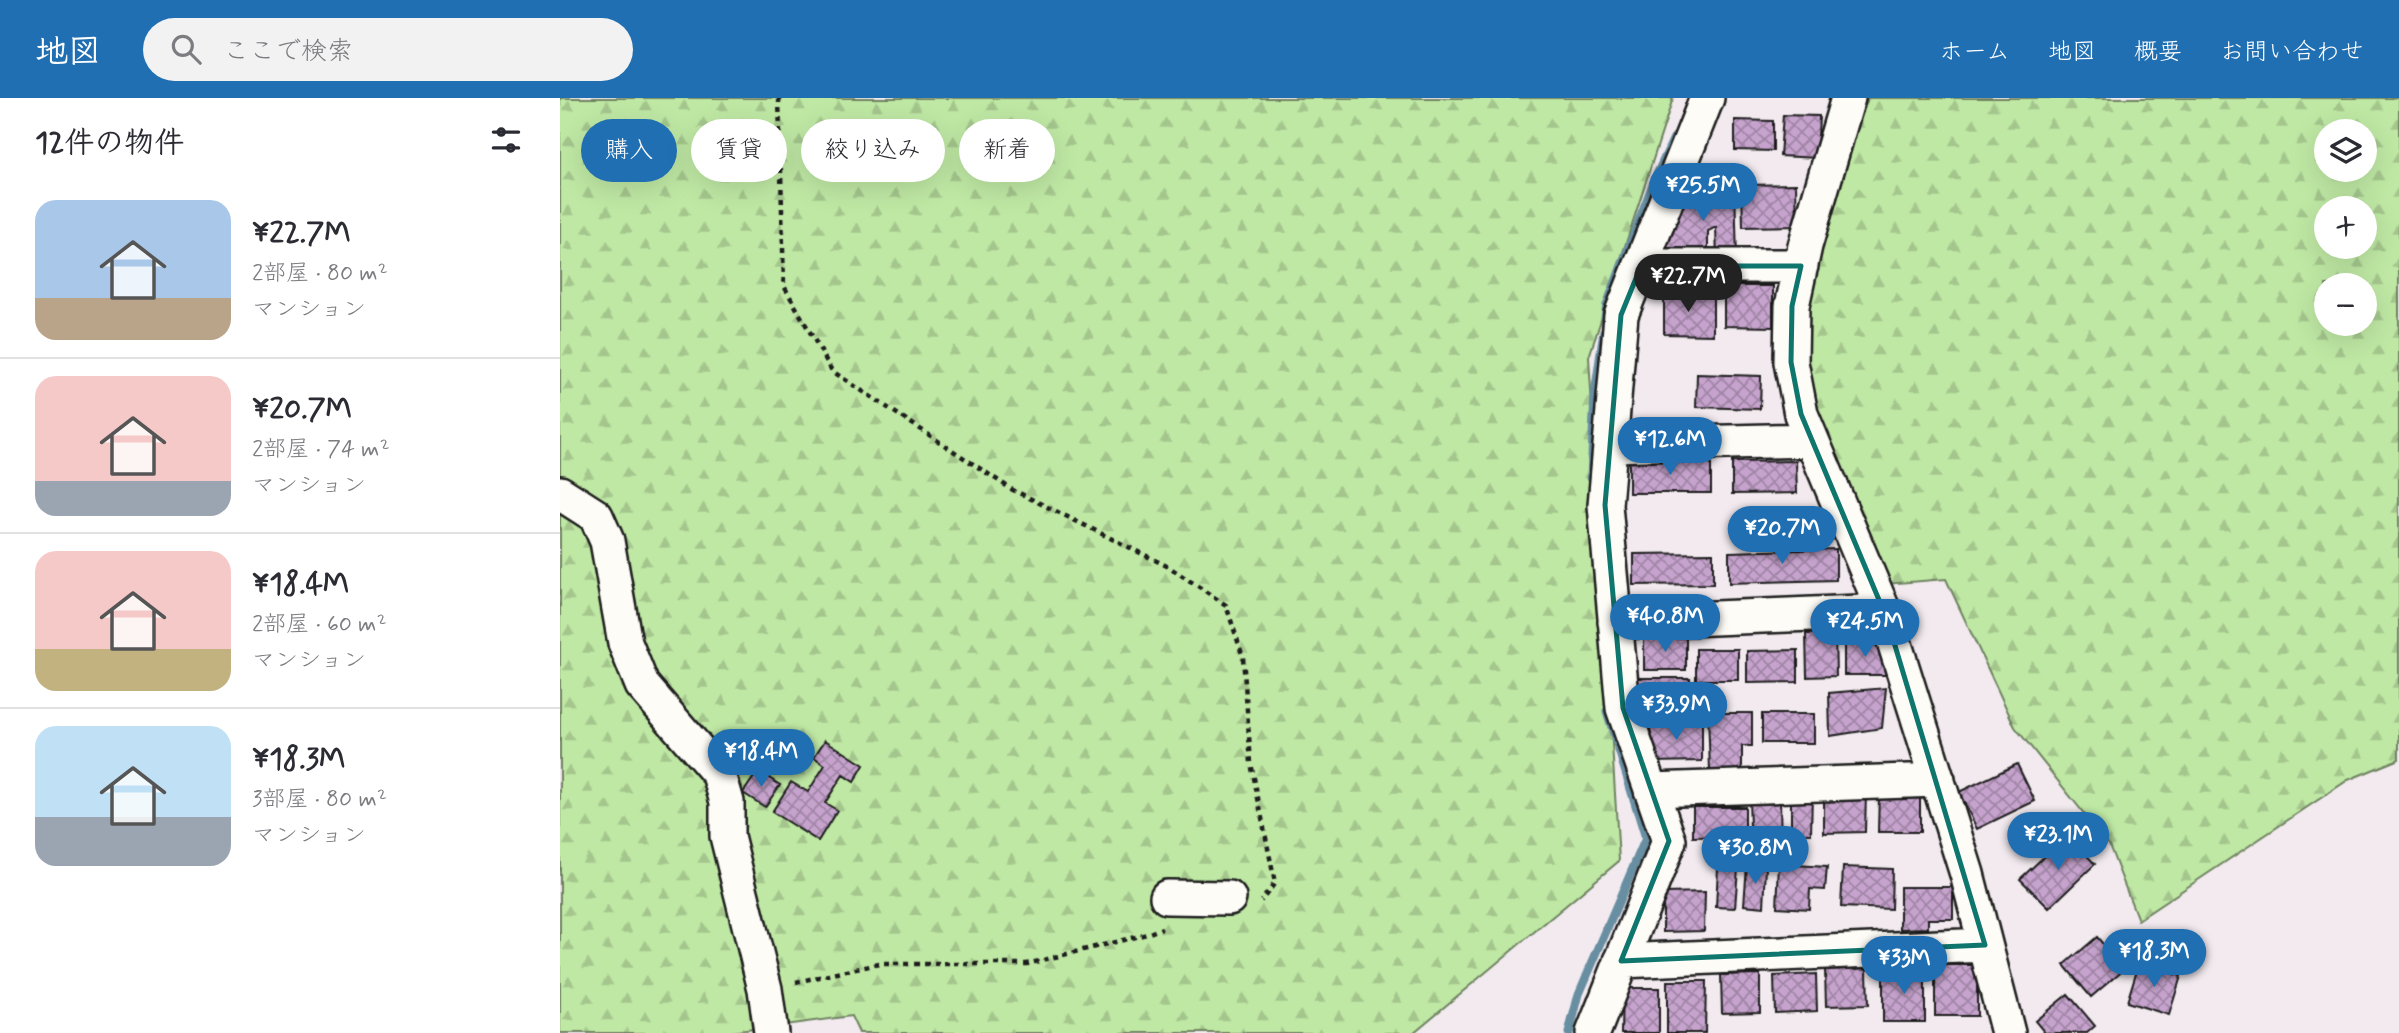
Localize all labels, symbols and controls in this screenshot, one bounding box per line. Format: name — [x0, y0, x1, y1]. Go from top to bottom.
search box — [143, 18, 633, 81]
icon: search — [167, 30, 205, 68]
text: 地図 — [35, 31, 101, 75]
text: ここで検索 — [223, 35, 353, 69]
text: ホーム — [1939, 37, 2010, 68]
text: 地図 — [2048, 37, 2096, 68]
text: 概要 — [2134, 37, 2182, 68]
text: お問い合わせ — [2220, 37, 2364, 68]
chip: 購入 — [581, 119, 677, 182]
chip: 賃貸 — [691, 119, 787, 182]
chip: 絞り込み — [801, 119, 945, 182]
chip: 新着 — [959, 119, 1055, 182]
map controls — [2314, 119, 2377, 336]
button: layers — [2314, 119, 2377, 182]
icon: filters — [487, 121, 525, 159]
text: 12件の物件 — [35, 124, 184, 163]
pin: ¥25.5M — [1646, 164, 1760, 223]
text: ¥25.5M — [1665, 171, 1741, 201]
button: + — [2314, 196, 2377, 259]
text: ¥22.7M — [252, 214, 351, 253]
icon: home — [91, 228, 175, 312]
pin: ¥22.7M — [1631, 254, 1745, 314]
text: 2部屋 · 80 m² — [252, 259, 388, 289]
text: ¥22.7M — [1650, 262, 1726, 292]
button: − — [2314, 273, 2377, 336]
text: マンション — [252, 295, 366, 325]
text: ¥20.7M — [252, 390, 352, 429]
icon: home — [91, 404, 175, 488]
pin: ¥12.6M — [1613, 418, 1727, 477]
text: ¥12.6M — [1634, 425, 1706, 455]
text: 2部屋 · 74 m² — [252, 435, 390, 465]
text: マンション — [252, 471, 366, 501]
pin: ¥20.7M — [1725, 506, 1839, 566]
text: ¥20.7M — [1744, 514, 1820, 544]
text: ¥18.4M — [252, 565, 349, 604]
icon: home — [91, 579, 175, 663]
pin: ¥40.8M — [1608, 594, 1722, 654]
pin: ¥24.5M — [1808, 600, 1922, 659]
text: ¥40.8M — [1626, 602, 1704, 632]
text: ¥24.5M — [1826, 607, 1904, 637]
text: 2部屋 · 60 m² — [252, 610, 387, 640]
text: マンション — [252, 646, 366, 676]
pin: ¥33.9M — [1619, 682, 1733, 742]
text: ¥33.9M — [1641, 690, 1711, 720]
pin: ¥18.4M — [704, 730, 818, 789]
text: ¥18.4M — [724, 737, 798, 767]
text: ¥18.3M — [252, 740, 345, 779]
icon: home — [91, 754, 175, 838]
text: 3部屋 · 80 m² — [252, 785, 387, 815]
pin: ¥23.1M — [2001, 812, 2115, 872]
text: ¥23.1M — [2023, 820, 2093, 850]
text: マンション — [252, 821, 366, 851]
pin: ¥30.8M — [1698, 826, 1812, 886]
text: ¥30.8M — [1718, 834, 1792, 864]
pin: ¥18.3M — [2097, 930, 2211, 989]
pin: ¥33M — [1863, 936, 1945, 996]
text: ¥18.3M — [2118, 937, 2190, 967]
text: ¥33M — [1877, 944, 1931, 974]

